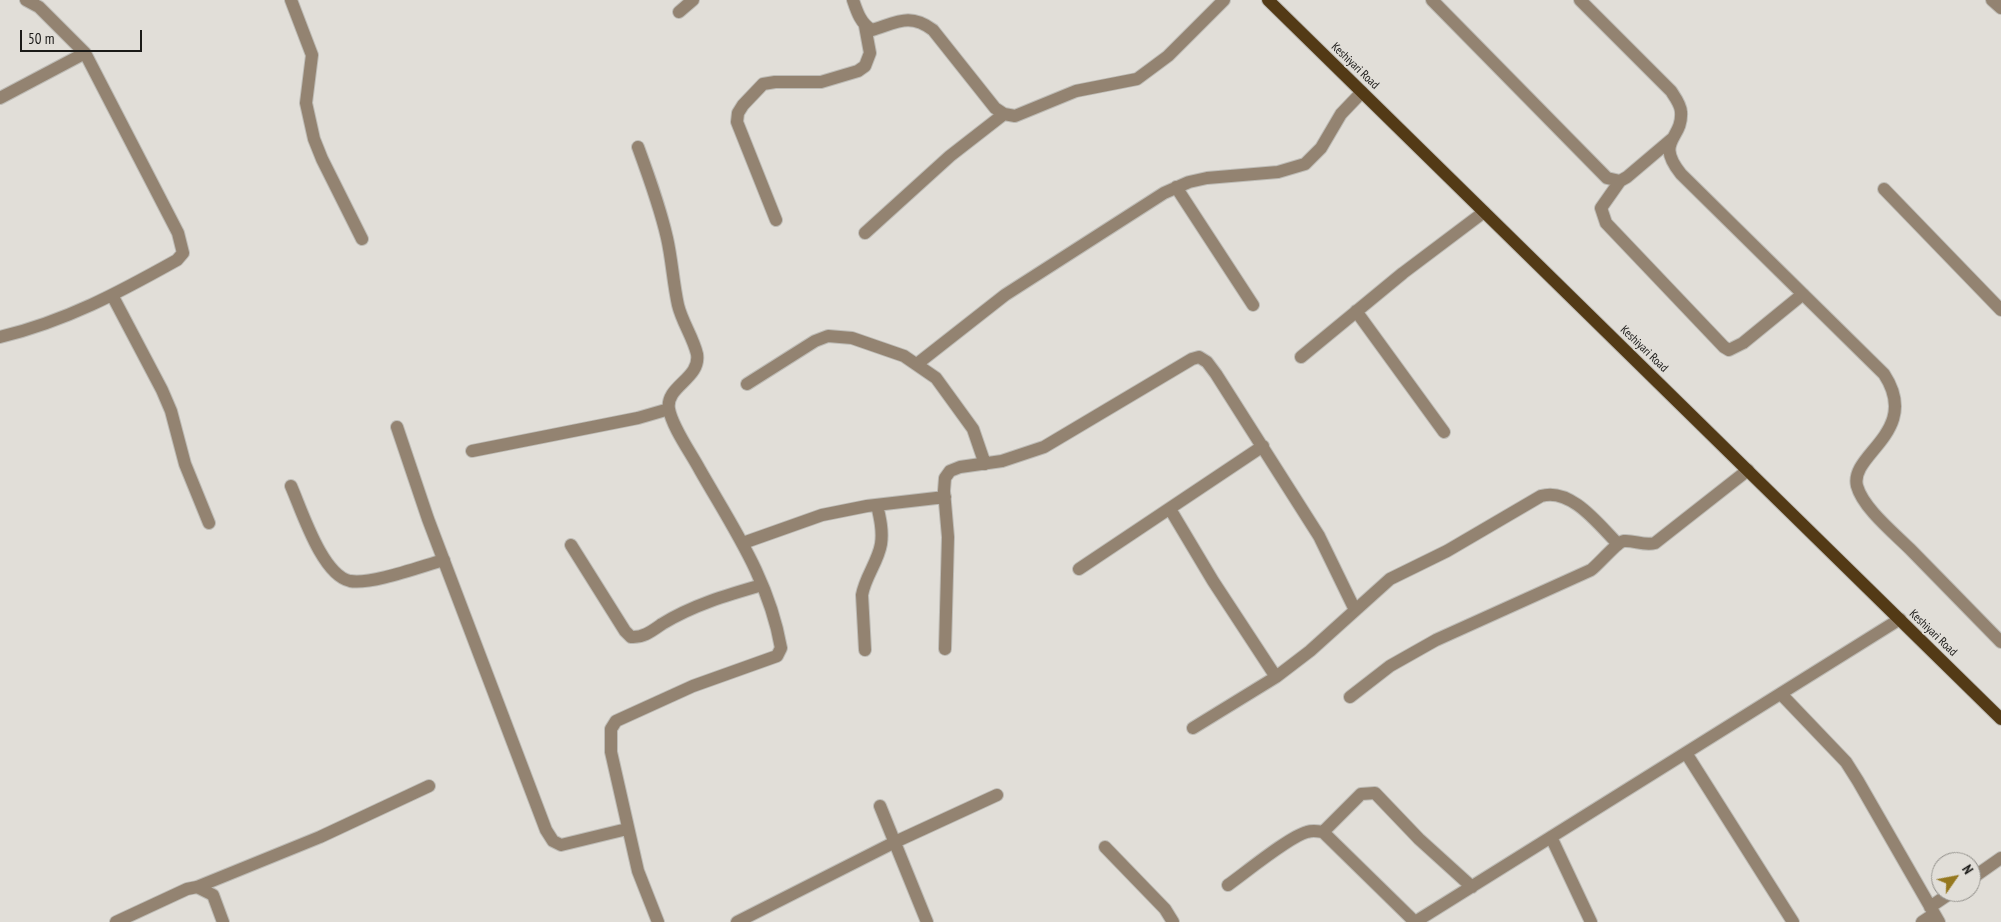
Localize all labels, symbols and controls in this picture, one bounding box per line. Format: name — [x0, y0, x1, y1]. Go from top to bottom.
scale bar — [22, 20, 145, 52]
text: 50 m — [28, 29, 54, 48]
street label: Keshiyari Road — [1328, 40, 1382, 92]
street label: Keshiyari Road — [1617, 323, 1671, 375]
street label: Keshiyari Road — [1906, 607, 1960, 659]
north arrow — [1931, 852, 1981, 902]
text: N — [1958, 861, 1977, 877]

